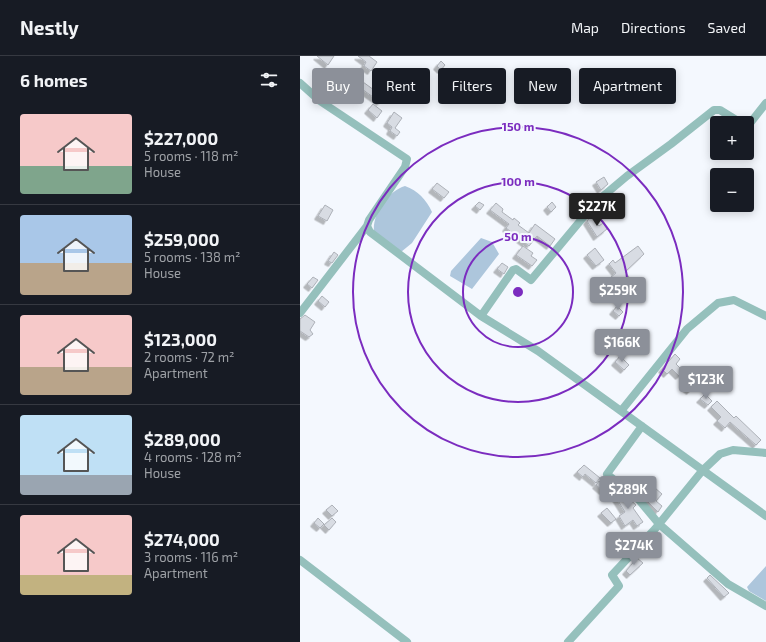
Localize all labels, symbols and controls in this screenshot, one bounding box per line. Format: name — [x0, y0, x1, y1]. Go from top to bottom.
text: Nestly — [20, 16, 79, 39]
text: Map — [571, 19, 599, 36]
text: Directions — [621, 19, 686, 36]
text: Saved — [708, 19, 746, 36]
chip: Buy — [312, 68, 364, 104]
chip: Rent — [372, 68, 430, 104]
chip: Filters — [438, 68, 506, 104]
chip: New — [514, 68, 571, 104]
chip: Apartment — [579, 68, 676, 104]
icon: filters — [258, 69, 280, 91]
text: 6 homes — [20, 70, 88, 90]
map controls — [710, 116, 754, 212]
button: + — [710, 116, 754, 160]
text: 150 m — [502, 119, 534, 133]
text: $227,000 — [144, 128, 218, 148]
icon: home — [52, 130, 100, 178]
text: 5 rooms · 118 m² — [144, 148, 238, 164]
text: House — [144, 164, 181, 180]
button: − — [710, 168, 754, 212]
text: 100 m — [501, 174, 535, 188]
pin: $227K — [569, 193, 625, 227]
text: $227K — [578, 198, 616, 214]
text: $259,000 — [144, 229, 219, 249]
text: 50 m — [504, 229, 532, 243]
icon: home — [52, 231, 100, 279]
text: 5 rooms · 138 m² — [144, 249, 241, 265]
text: House — [144, 265, 181, 281]
pin: $259K — [590, 277, 646, 311]
text: $259K — [599, 282, 637, 298]
centre of rings — [511, 285, 525, 299]
text: $123,000 — [144, 329, 217, 349]
pin: $166K — [594, 329, 650, 363]
icon: home — [52, 331, 100, 379]
text: $166K — [604, 334, 640, 350]
text: 2 rooms · 72 m² — [144, 349, 235, 365]
text: Apartment — [144, 365, 208, 381]
pin: $123K — [678, 366, 734, 400]
text: $123K — [688, 371, 724, 387]
text: $289,000 — [144, 429, 221, 449]
icon: home — [52, 431, 100, 479]
text: 4 rooms · 128 m² — [144, 449, 242, 465]
text: House — [144, 465, 181, 481]
pin: $289K — [600, 476, 656, 510]
text: $289K — [608, 481, 648, 497]
text: $274,000 — [144, 529, 220, 549]
icon: home — [52, 531, 100, 579]
pin: $274K — [606, 532, 662, 566]
text: $274K — [615, 537, 653, 553]
text: 3 rooms · 116 m² — [144, 549, 238, 565]
text: Apartment — [144, 565, 208, 581]

